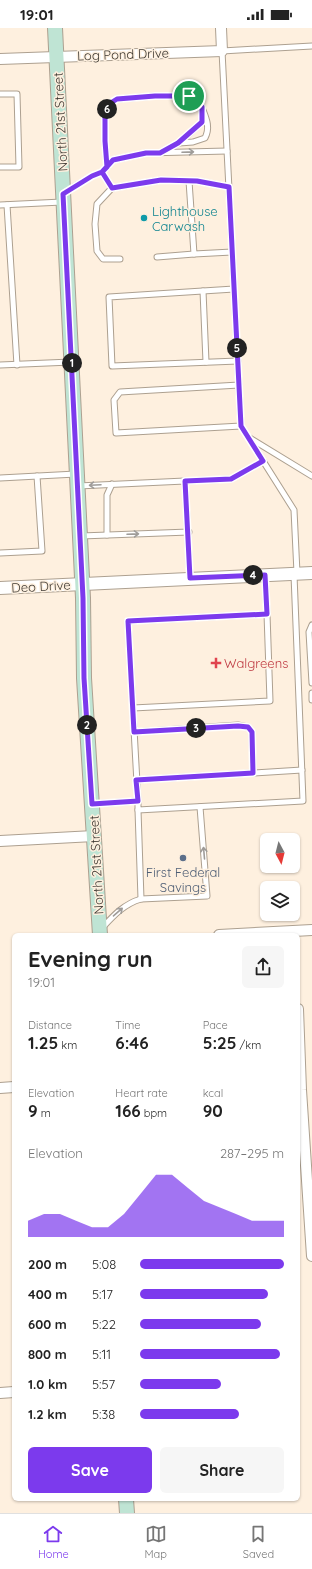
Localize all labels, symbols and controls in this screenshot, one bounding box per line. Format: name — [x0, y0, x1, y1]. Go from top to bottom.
text: 19:01 — [20, 5, 54, 24]
street label: Log Pond Drive — [77, 44, 169, 64]
street label: North 21st Street — [49, 72, 71, 172]
pin — [172, 79, 206, 113]
icon: arrive — [178, 85, 200, 107]
pin: 6 — [97, 99, 117, 119]
text: 6 — [104, 102, 110, 116]
one-way arrow — [181, 148, 194, 156]
place label: Lighthouse Carwash — [152, 203, 218, 234]
marker: Lighthouse Carwash — [139, 213, 149, 223]
pin: 5 — [227, 338, 247, 358]
text: 5 — [234, 341, 240, 355]
pin: 1 — [62, 353, 82, 373]
text: 1 — [70, 356, 74, 370]
one-way arrow — [89, 482, 102, 489]
one-way arrow — [126, 530, 139, 538]
pin: 4 — [243, 565, 263, 585]
text: 4 — [250, 568, 256, 582]
street label: Deo Drive — [11, 576, 71, 596]
place label: Walgreens — [224, 655, 288, 671]
marker: Walgreens — [211, 658, 221, 668]
pin: 2 — [77, 715, 97, 735]
text: 2 — [84, 718, 90, 732]
pin: 3 — [186, 718, 206, 738]
text: 3 — [193, 721, 199, 735]
street label: North 21st Street — [85, 815, 107, 915]
north arrow — [260, 833, 300, 873]
map controls — [260, 833, 300, 921]
one-way arrow — [200, 847, 208, 860]
marker: First Federal Savings — [178, 853, 188, 863]
place label: First Federal Savings — [146, 864, 220, 895]
button: layers — [260, 881, 300, 921]
one-way arrow — [113, 907, 123, 917]
text: Evening run — [28, 945, 153, 973]
button: share — [242, 946, 284, 988]
text: 19:01 — [28, 974, 55, 990]
text: Distance — [28, 1018, 72, 1032]
text: Time — [115, 1018, 141, 1032]
text: Pace — [203, 1018, 228, 1032]
text: 1.25 — [28, 1032, 58, 1053]
text: 6:46 — [115, 1032, 149, 1053]
text: 5:25 — [203, 1032, 237, 1053]
text: km — [58, 1038, 77, 1052]
text: /km — [237, 1038, 261, 1052]
text: Elevation — [28, 1086, 74, 1100]
text: Heart rate — [115, 1086, 168, 1100]
text: kcal — [203, 1086, 223, 1100]
text: 9 — [28, 1100, 38, 1121]
text: 166 — [115, 1100, 141, 1121]
text: 90 — [203, 1100, 223, 1121]
text: m — [38, 1106, 51, 1120]
text: bpm — [141, 1106, 167, 1120]
text: Elevation — [28, 1145, 83, 1161]
text: 287–295 m — [220, 1145, 284, 1161]
text: 200 m — [28, 1256, 67, 1272]
text: 5:08 — [92, 1256, 116, 1272]
text: 400 m — [28, 1286, 67, 1302]
text: 5:17 — [92, 1286, 113, 1302]
text: 600 m — [28, 1316, 67, 1332]
text: 5:22 — [92, 1316, 116, 1332]
text: 800 m — [28, 1346, 67, 1362]
text: 5:11 — [92, 1346, 111, 1362]
text: 1.0 km — [28, 1376, 67, 1392]
text: 5:57 — [92, 1376, 115, 1392]
text: 1.2 km — [28, 1406, 67, 1422]
text: 5:38 — [92, 1406, 115, 1422]
button: Save — [28, 1447, 152, 1493]
button: Share — [160, 1447, 284, 1493]
tab: Home — [38, 1523, 69, 1561]
tab: Map — [144, 1523, 167, 1561]
tab: Saved — [243, 1523, 274, 1561]

